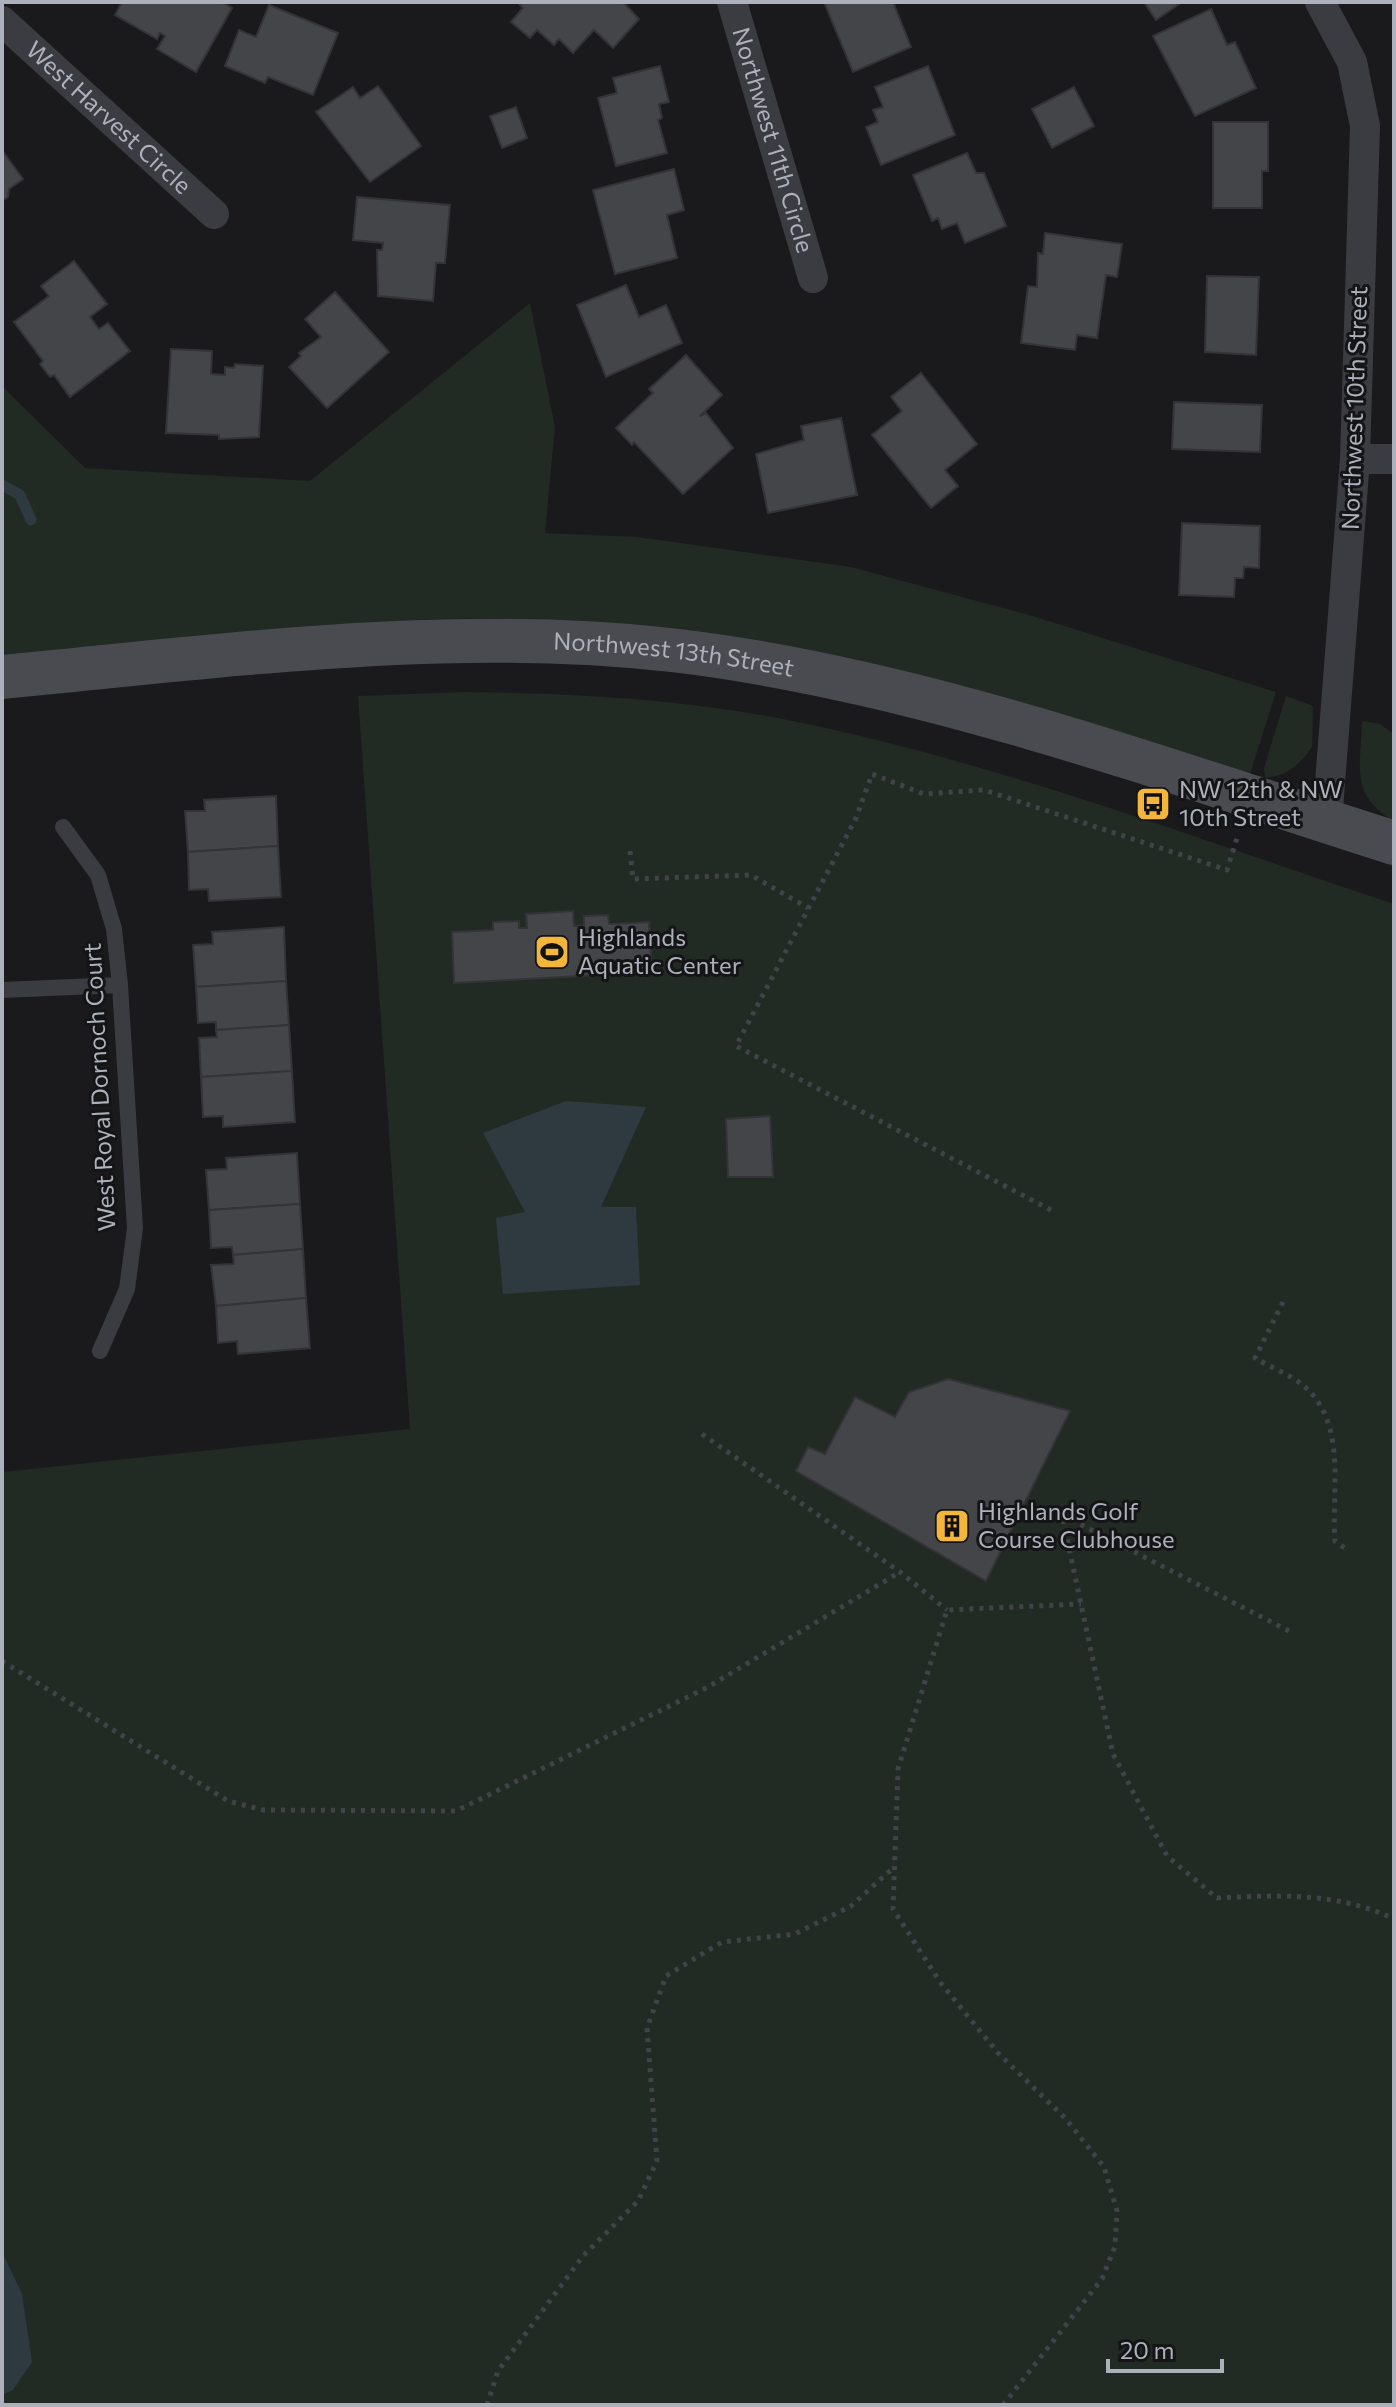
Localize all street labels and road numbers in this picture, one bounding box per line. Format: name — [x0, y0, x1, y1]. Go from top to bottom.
street label: Northwest 11th Circle — [727, 24, 821, 256]
street label: West Harvest Circle — [21, 34, 198, 199]
street label: Northwest 10th Street — [1335, 285, 1372, 530]
street label: Northwest 13th Street — [553, 626, 797, 682]
street label: West Royal Dornoch Court — [76, 942, 121, 1232]

